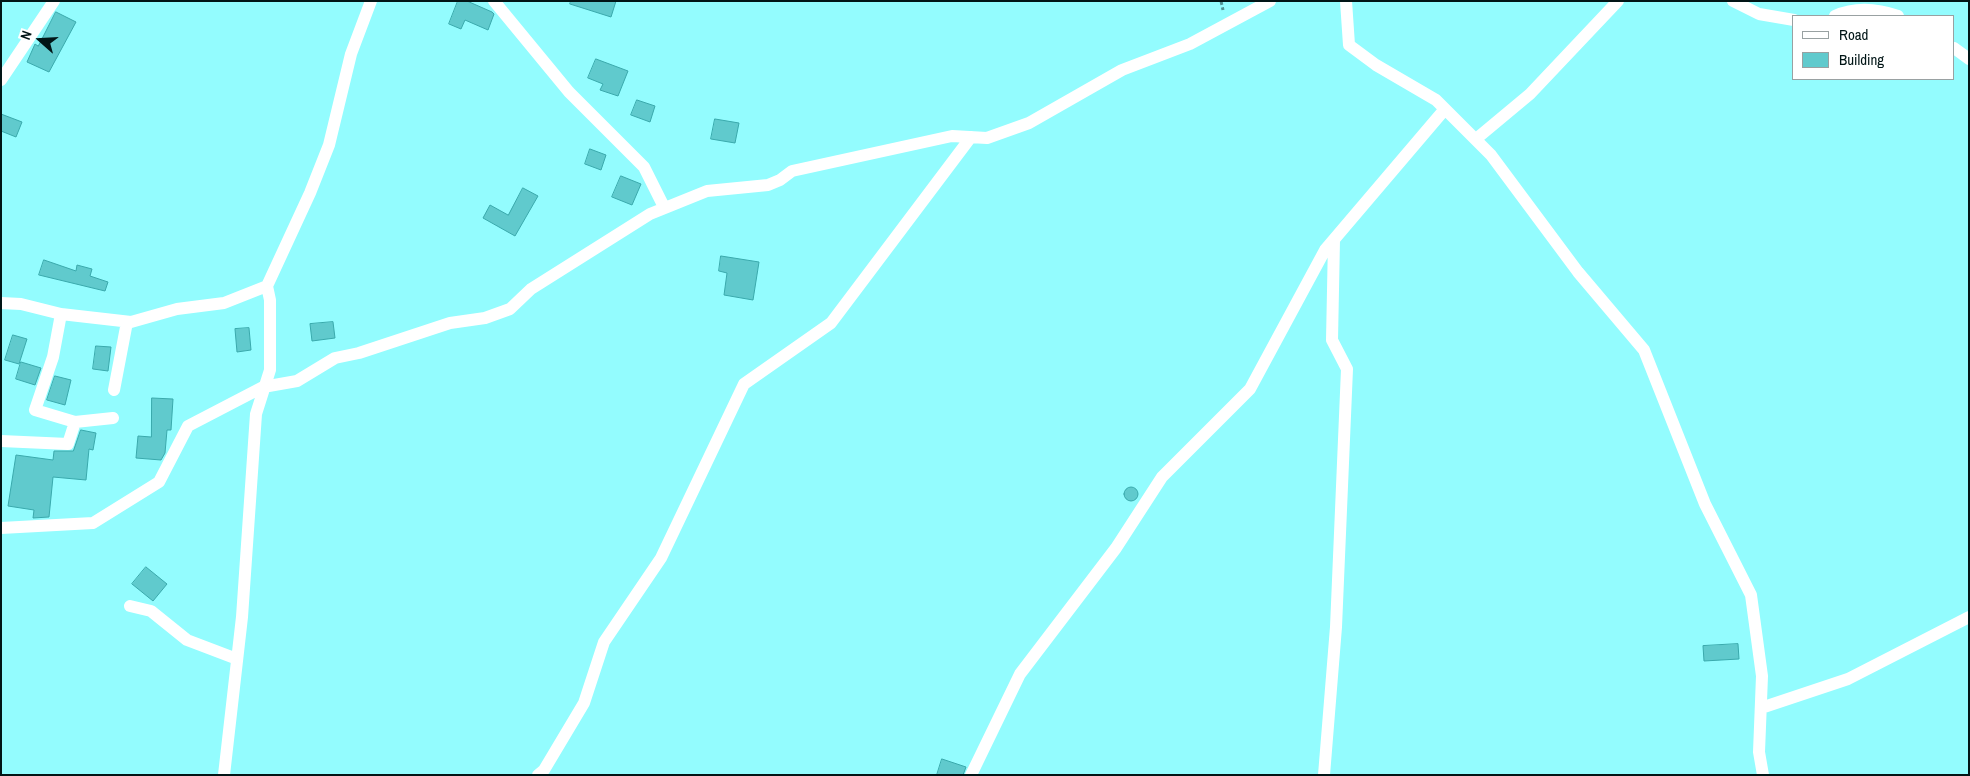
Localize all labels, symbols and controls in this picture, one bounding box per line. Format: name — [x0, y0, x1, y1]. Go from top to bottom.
north arrow — [15, 15, 65, 65]
legend — [1792, 15, 1955, 80]
text: Road — [1839, 24, 1868, 45]
text: N — [16, 28, 36, 42]
text: Building — [1839, 49, 1884, 70]

